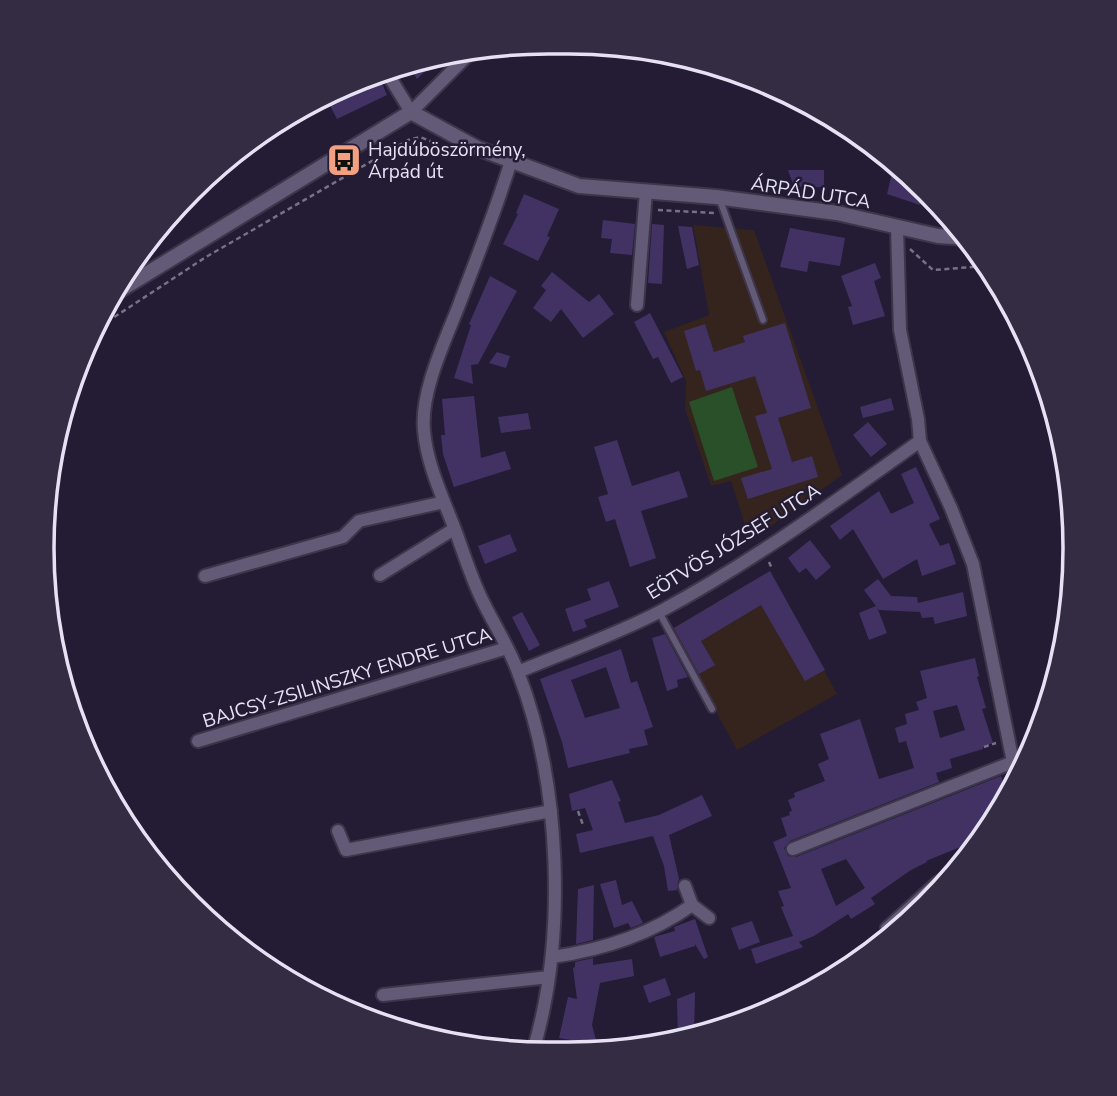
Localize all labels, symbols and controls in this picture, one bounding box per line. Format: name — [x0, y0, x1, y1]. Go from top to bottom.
place label: Hajdúböszörmény, Árpád út — [368, 137, 526, 185]
bus stop icon: Hajdúböszörmény, Árpád út — [325, 141, 363, 179]
street label: ÁRPÁD UTCA — [749, 171, 873, 215]
street label: EÖTVÖS JÓZSEF UTCA — [642, 478, 826, 606]
street label: BAJCSY-ZSILINSZKY ENDRE UTCA — [199, 621, 495, 734]

